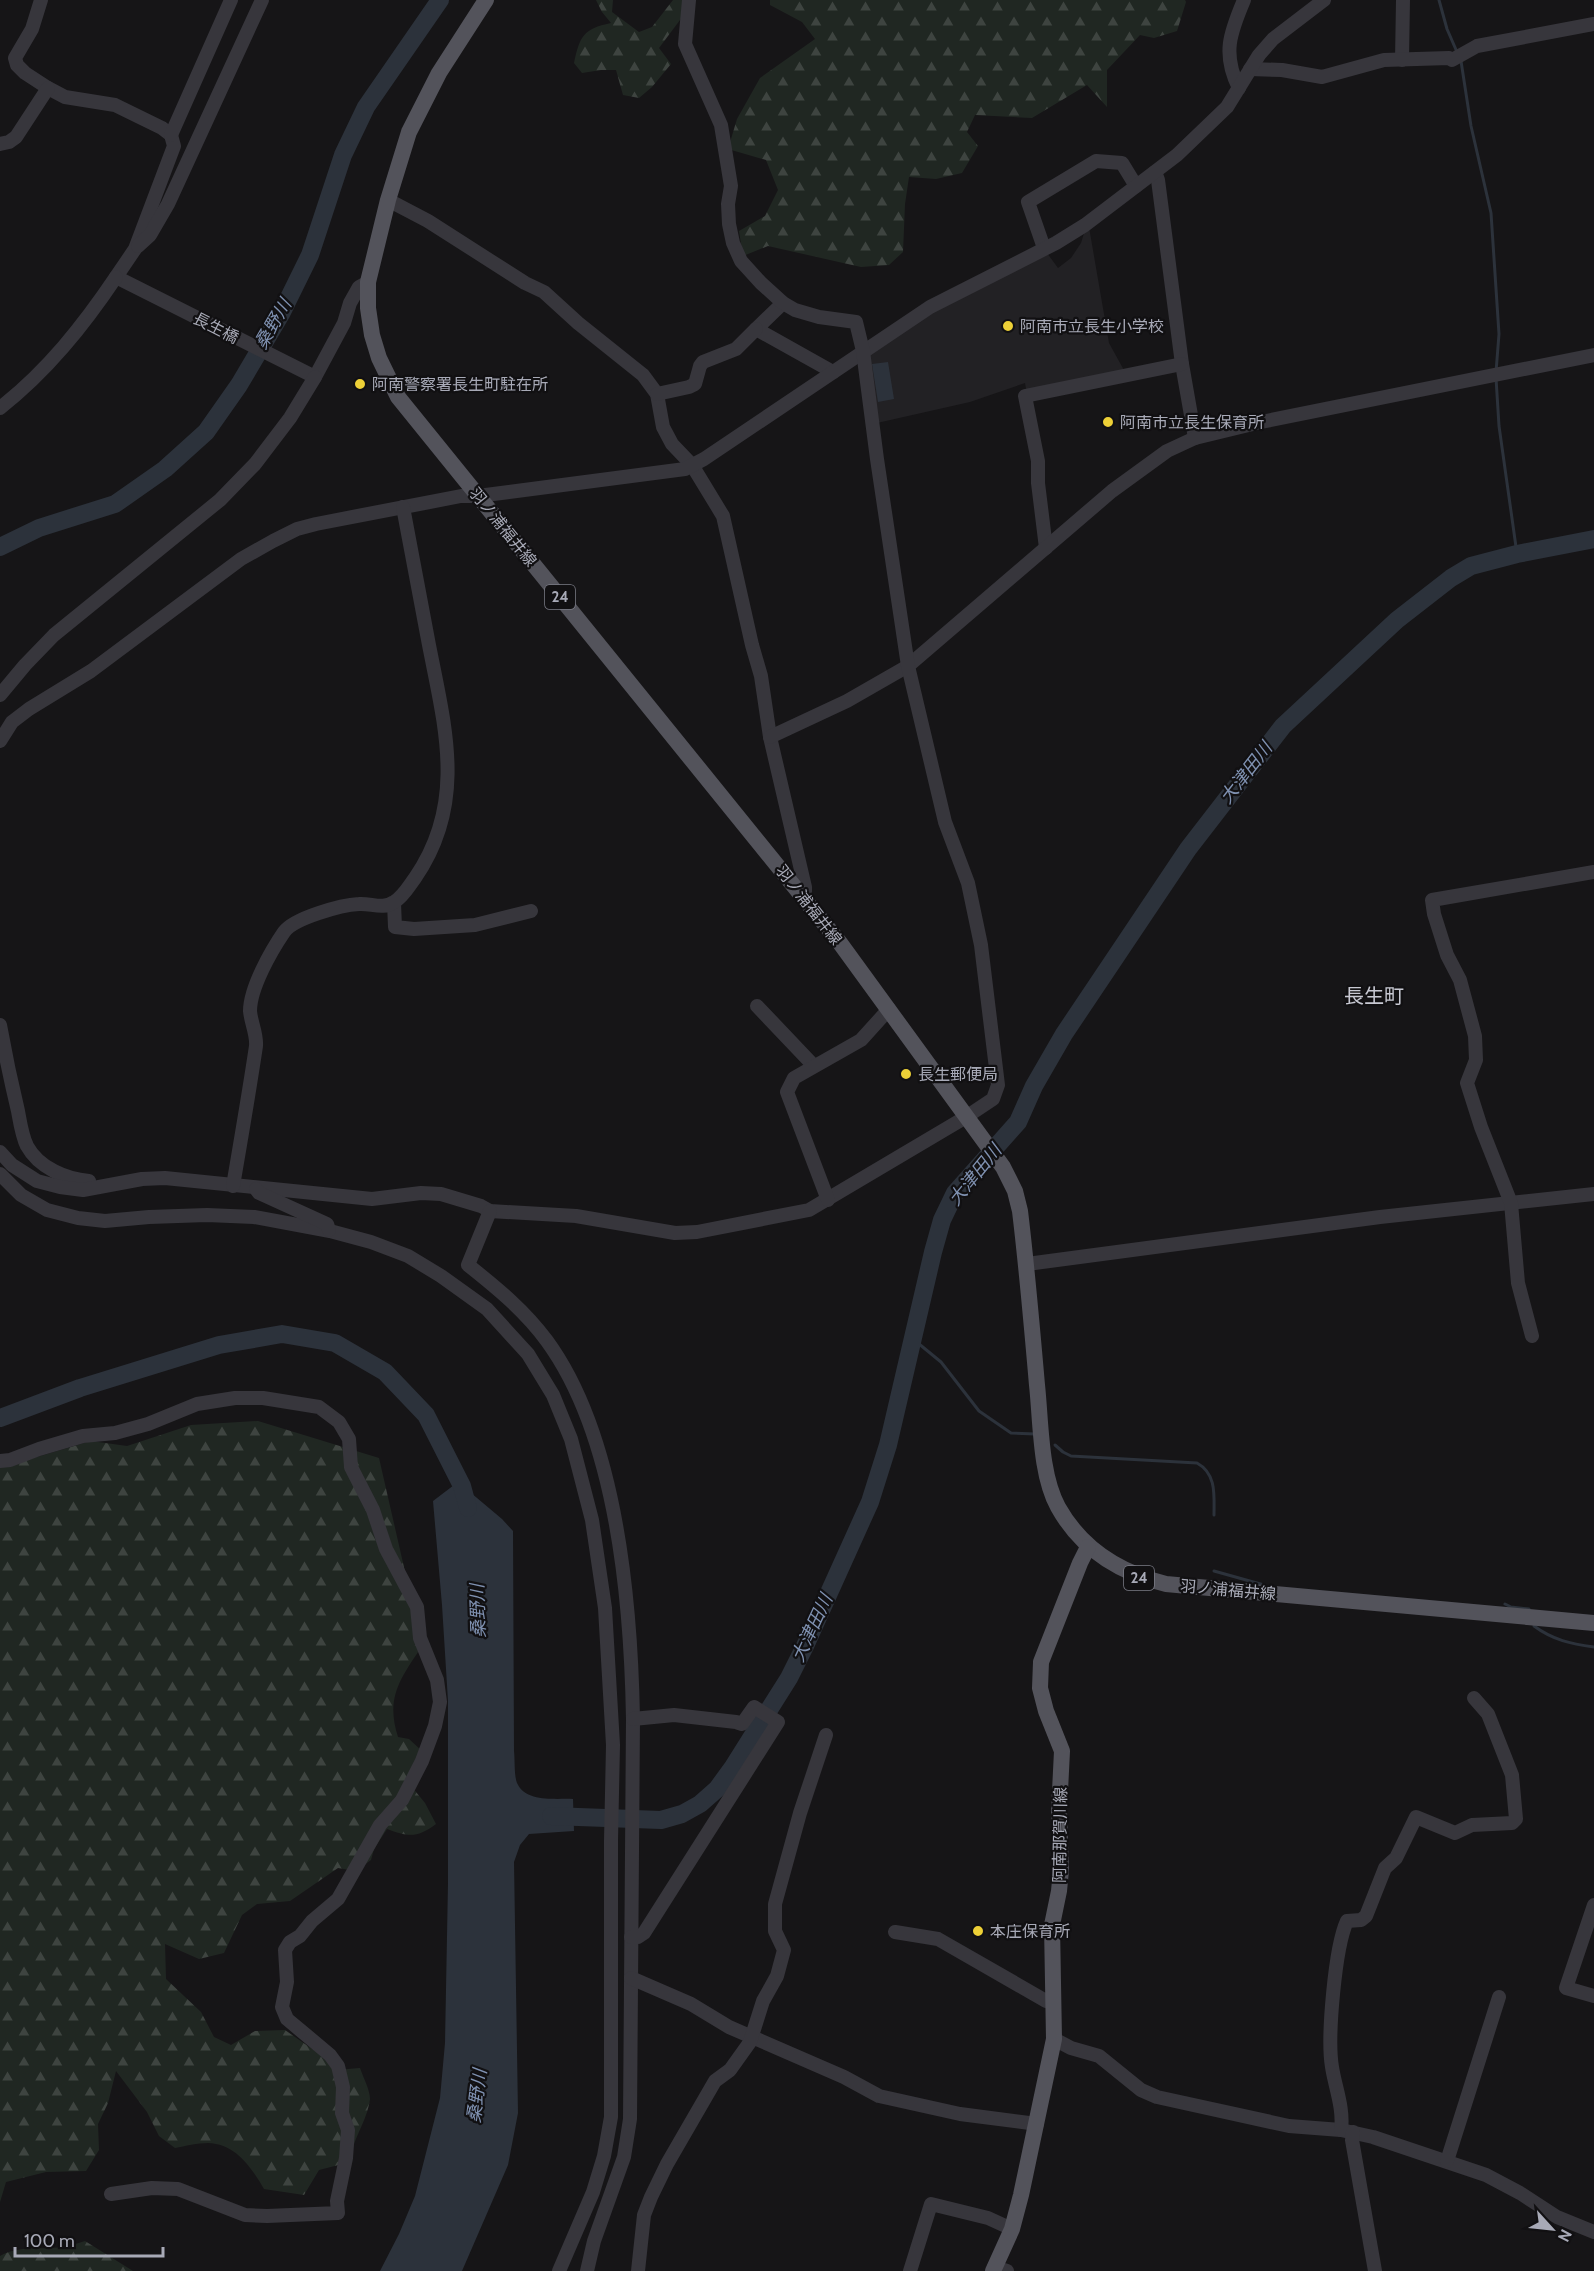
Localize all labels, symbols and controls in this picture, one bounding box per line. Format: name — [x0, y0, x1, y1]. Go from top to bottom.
water label: 桑野川 — [250, 293, 297, 353]
street label: 長生橋 — [190, 309, 242, 347]
place label: 阿南市立長生小学校 — [1020, 317, 1164, 336]
marker: 阿南市立長生小学校 — [1001, 319, 1015, 333]
place label: 阿南警察署長生町駐在所 — [372, 375, 548, 394]
marker: 阿南警察署長生町駐在所 — [353, 377, 367, 391]
place label: 阿南市立長生保育所 — [1120, 413, 1264, 432]
marker: 阿南市立長生保育所 — [1101, 415, 1115, 429]
street label: 羽ノ浦福井線 — [465, 484, 541, 570]
road number: 24 — [545, 585, 575, 609]
water label: 大津田川 — [1215, 736, 1278, 808]
street label: 羽ノ浦福井線 — [772, 861, 846, 949]
district label: 長生町 — [1344, 984, 1404, 1008]
place label: 長生郵便局 — [918, 1065, 998, 1084]
marker: 長生郵便局 — [899, 1067, 913, 1081]
water label: 大津田川 — [944, 1139, 1007, 1210]
road number: 24 — [1124, 1566, 1154, 1590]
street label: 羽ノ浦福井線 — [1179, 1576, 1277, 1604]
water label: 桑野川 — [466, 1582, 490, 1638]
water label: 大津田川 — [787, 1589, 838, 1665]
street label: 阿南那賀川線 — [1050, 1787, 1070, 1883]
place label: 本庄保育所 — [990, 1922, 1070, 1941]
marker: 本庄保育所 — [971, 1924, 985, 1938]
water label: 桑野川 — [463, 2066, 491, 2124]
north arrow — [1522, 2199, 1582, 2259]
scale bar — [15, 2220, 164, 2258]
text: N — [1554, 2226, 1576, 2245]
text: 100 m — [24, 2230, 75, 2252]

